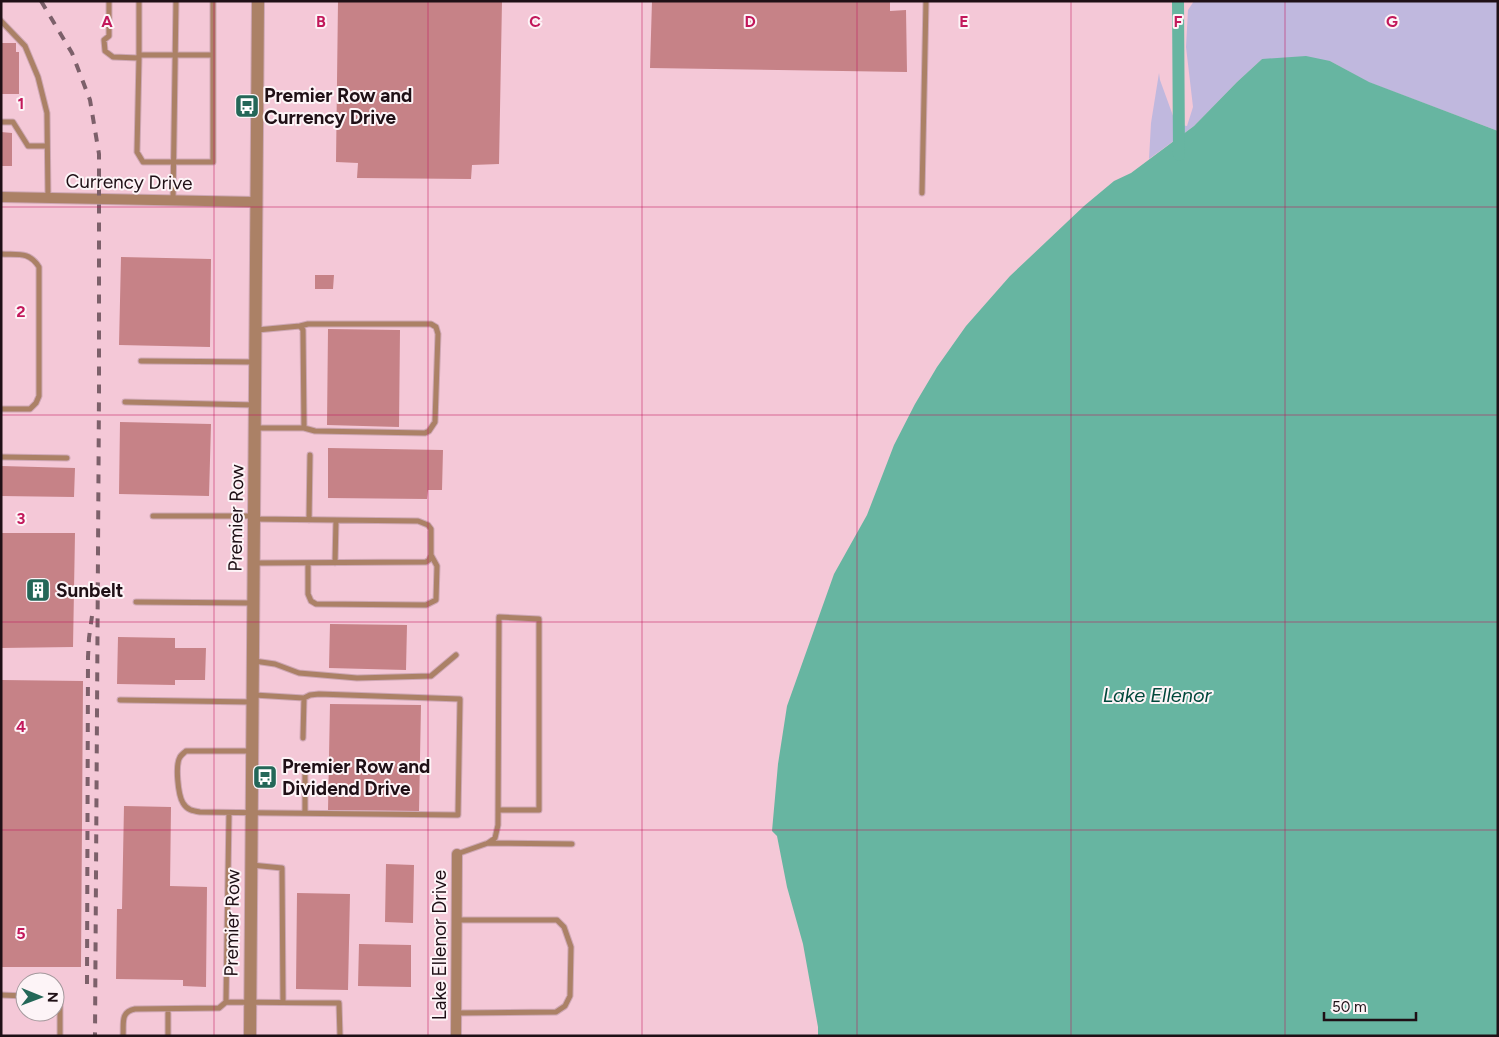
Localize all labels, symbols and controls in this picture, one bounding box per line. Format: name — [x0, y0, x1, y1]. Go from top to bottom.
text: A — [101, 12, 113, 31]
text: B — [316, 12, 326, 31]
text: C — [529, 12, 541, 31]
text: D — [744, 12, 756, 31]
text: E — [959, 12, 969, 31]
text: F — [1174, 12, 1183, 31]
text: G — [1386, 12, 1398, 31]
place label: Premier Row and Currency Drive — [264, 84, 412, 129]
bus stop icon: Premier Row and Currency Drive — [234, 93, 260, 119]
text: 1 — [18, 94, 24, 113]
street label: Currency Drive — [65, 169, 193, 195]
text: 2 — [16, 302, 26, 321]
street label: Premier Row — [224, 464, 248, 572]
text: 3 — [17, 509, 26, 528]
building icon: Sunbelt — [25, 577, 51, 603]
place label: Sunbelt — [56, 579, 124, 602]
water label: Lake Ellenor — [1103, 683, 1213, 707]
text: 4 — [16, 717, 26, 736]
place label: Premier Row and Dividend Drive — [282, 755, 430, 800]
bus stop icon: Premier Row and Dividend Drive — [252, 764, 278, 790]
street label: Premier Row — [220, 869, 244, 977]
street label: Lake Ellenor Drive — [428, 870, 451, 1020]
text: 5 — [16, 924, 26, 943]
north arrow — [15, 972, 65, 1022]
scale bar — [1324, 990, 1416, 1022]
text: N — [44, 992, 61, 1003]
text: 50 m — [1332, 998, 1367, 1016]

